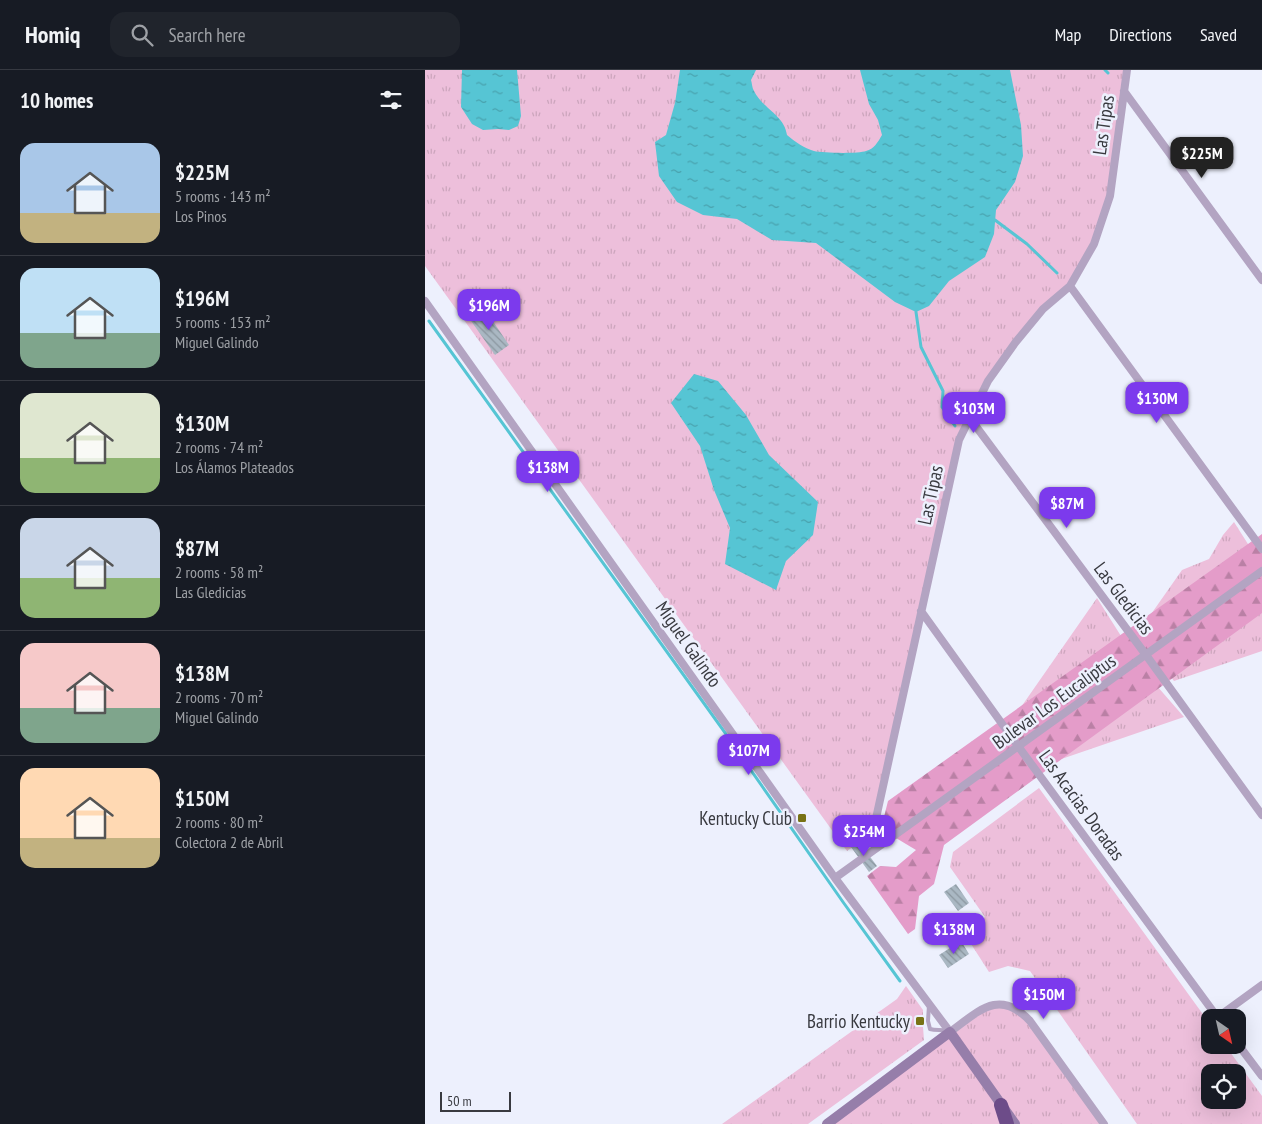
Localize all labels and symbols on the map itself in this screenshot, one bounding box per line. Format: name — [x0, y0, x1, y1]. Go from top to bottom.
street label: Las Tipas — [1087, 94, 1119, 156]
pin: $225M — [1167, 136, 1237, 179]
pin: $196M — [454, 288, 524, 331]
pin: $130M — [1122, 382, 1192, 424]
pin: $103M — [939, 392, 1009, 434]
pin: $138M — [513, 450, 583, 493]
street label: Las Tipas — [912, 463, 948, 527]
pin: $87M — [1037, 486, 1097, 529]
street label: Las Gledicias — [1089, 557, 1159, 639]
street label: Miguel Galindo — [651, 596, 727, 692]
street label: Bulevar Los Eucaliptus — [988, 648, 1120, 754]
pin: $107M — [714, 734, 784, 776]
street label: Las Acacias Doradas — [1034, 745, 1130, 865]
place label: Kentucky Club — [699, 806, 792, 830]
marker: Kentucky Club — [796, 812, 808, 824]
pin: $254M — [829, 814, 899, 857]
pin: $138M — [919, 912, 989, 955]
pin: $150M — [1009, 978, 1079, 1020]
place label: Barrio Kentucky — [807, 1009, 911, 1033]
north arrow — [1201, 1009, 1246, 1054]
marker: Barrio Kentucky — [914, 1015, 926, 1027]
scale bar — [440, 1089, 511, 1112]

